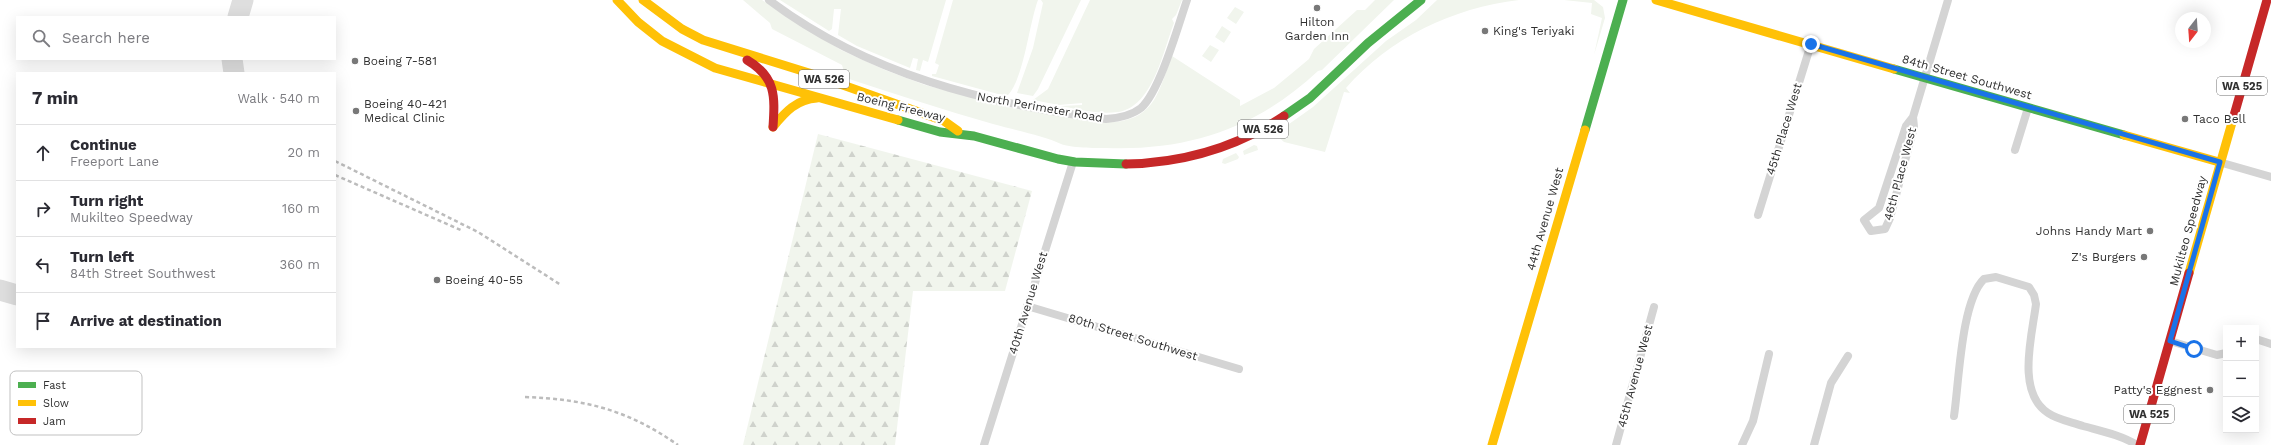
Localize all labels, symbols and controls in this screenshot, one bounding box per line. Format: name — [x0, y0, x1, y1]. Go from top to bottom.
marker: Hilton Garden Inn — [1312, 3, 1322, 13]
north arrow — [2175, 12, 2211, 48]
place label: Hilton Garden Inn — [1285, 15, 1349, 43]
search box — [16, 16, 336, 60]
place label: King's Teriyaki — [1493, 24, 1575, 38]
marker: King's Teriyaki — [1480, 26, 1490, 36]
icon: search — [30, 27, 52, 49]
text: Search here — [62, 29, 150, 47]
route end — [1802, 35, 1820, 53]
street label: 84th Street Southwest — [1901, 52, 2033, 102]
place label: Boeing 7-581 — [363, 54, 437, 68]
marker: Boeing 7-581 — [350, 56, 360, 66]
road number: WA 526 — [799, 70, 849, 88]
road number: WA 525 — [2217, 77, 2267, 95]
street label: 45th Place West — [1763, 81, 1805, 177]
text: 7 min — [32, 88, 78, 108]
street label: Boeing Freeway — [855, 89, 948, 125]
street label: North Perimeter Road — [976, 89, 1104, 125]
text: Walk · 540 m — [237, 91, 320, 106]
place label: Boeing 40-421 Medical Clinic — [364, 97, 447, 125]
marker: Boeing 40-421 Medical Clinic — [351, 106, 361, 116]
place label: Taco Bell — [2193, 112, 2246, 126]
marker: Taco Bell — [2180, 114, 2190, 124]
road number: WA 526 — [1238, 120, 1288, 138]
street label: 46th Place West — [1881, 126, 1919, 222]
text: Continue — [70, 136, 137, 154]
icon: ahead — [32, 142, 54, 164]
text: 20 m — [288, 145, 320, 160]
text: Freeport Lane — [70, 154, 159, 169]
street label: 44th Avenue West — [1524, 166, 1566, 272]
street label: Mukilteo Speedway — [2167, 174, 2210, 288]
text: Turn right — [70, 192, 143, 210]
icon: right — [32, 198, 54, 220]
text: 160 m — [282, 201, 320, 216]
text: Mukilteo Speedway — [70, 210, 193, 225]
place label: Johns Handy Mart — [2036, 224, 2142, 238]
marker: Johns Handy Mart — [2145, 226, 2155, 236]
text: Turn left — [70, 248, 134, 266]
street label: 40th Avenue West — [1006, 250, 1050, 356]
place label: Z's Burgers — [2071, 250, 2136, 264]
marker: Z's Burgers — [2139, 252, 2149, 262]
icon: left — [32, 254, 54, 276]
text: 360 m — [280, 257, 320, 272]
text: 84th Street Southwest — [70, 266, 215, 281]
place label: Boeing 40-55 — [445, 273, 523, 287]
marker: Boeing 40-55 — [432, 275, 442, 285]
icon: arrive — [32, 310, 54, 332]
street label: 80th Street Southwest — [1067, 311, 1199, 363]
text: Arrive at destination — [70, 312, 222, 330]
street label: 45th Avenue West — [1615, 323, 1655, 429]
map controls — [2223, 325, 2259, 433]
button: + — [2223, 325, 2259, 361]
route start — [2185, 340, 2203, 358]
button: − — [2223, 361, 2259, 397]
legend — [10, 371, 142, 435]
text: Fast — [43, 379, 66, 392]
place label: Patty's Eggnest — [2113, 383, 2202, 397]
marker: Patty's Eggnest — [2205, 385, 2215, 395]
text: Slow — [43, 397, 69, 410]
button: layers — [2223, 397, 2259, 433]
road number: WA 525 — [2124, 405, 2174, 423]
text: Jam — [43, 415, 66, 428]

